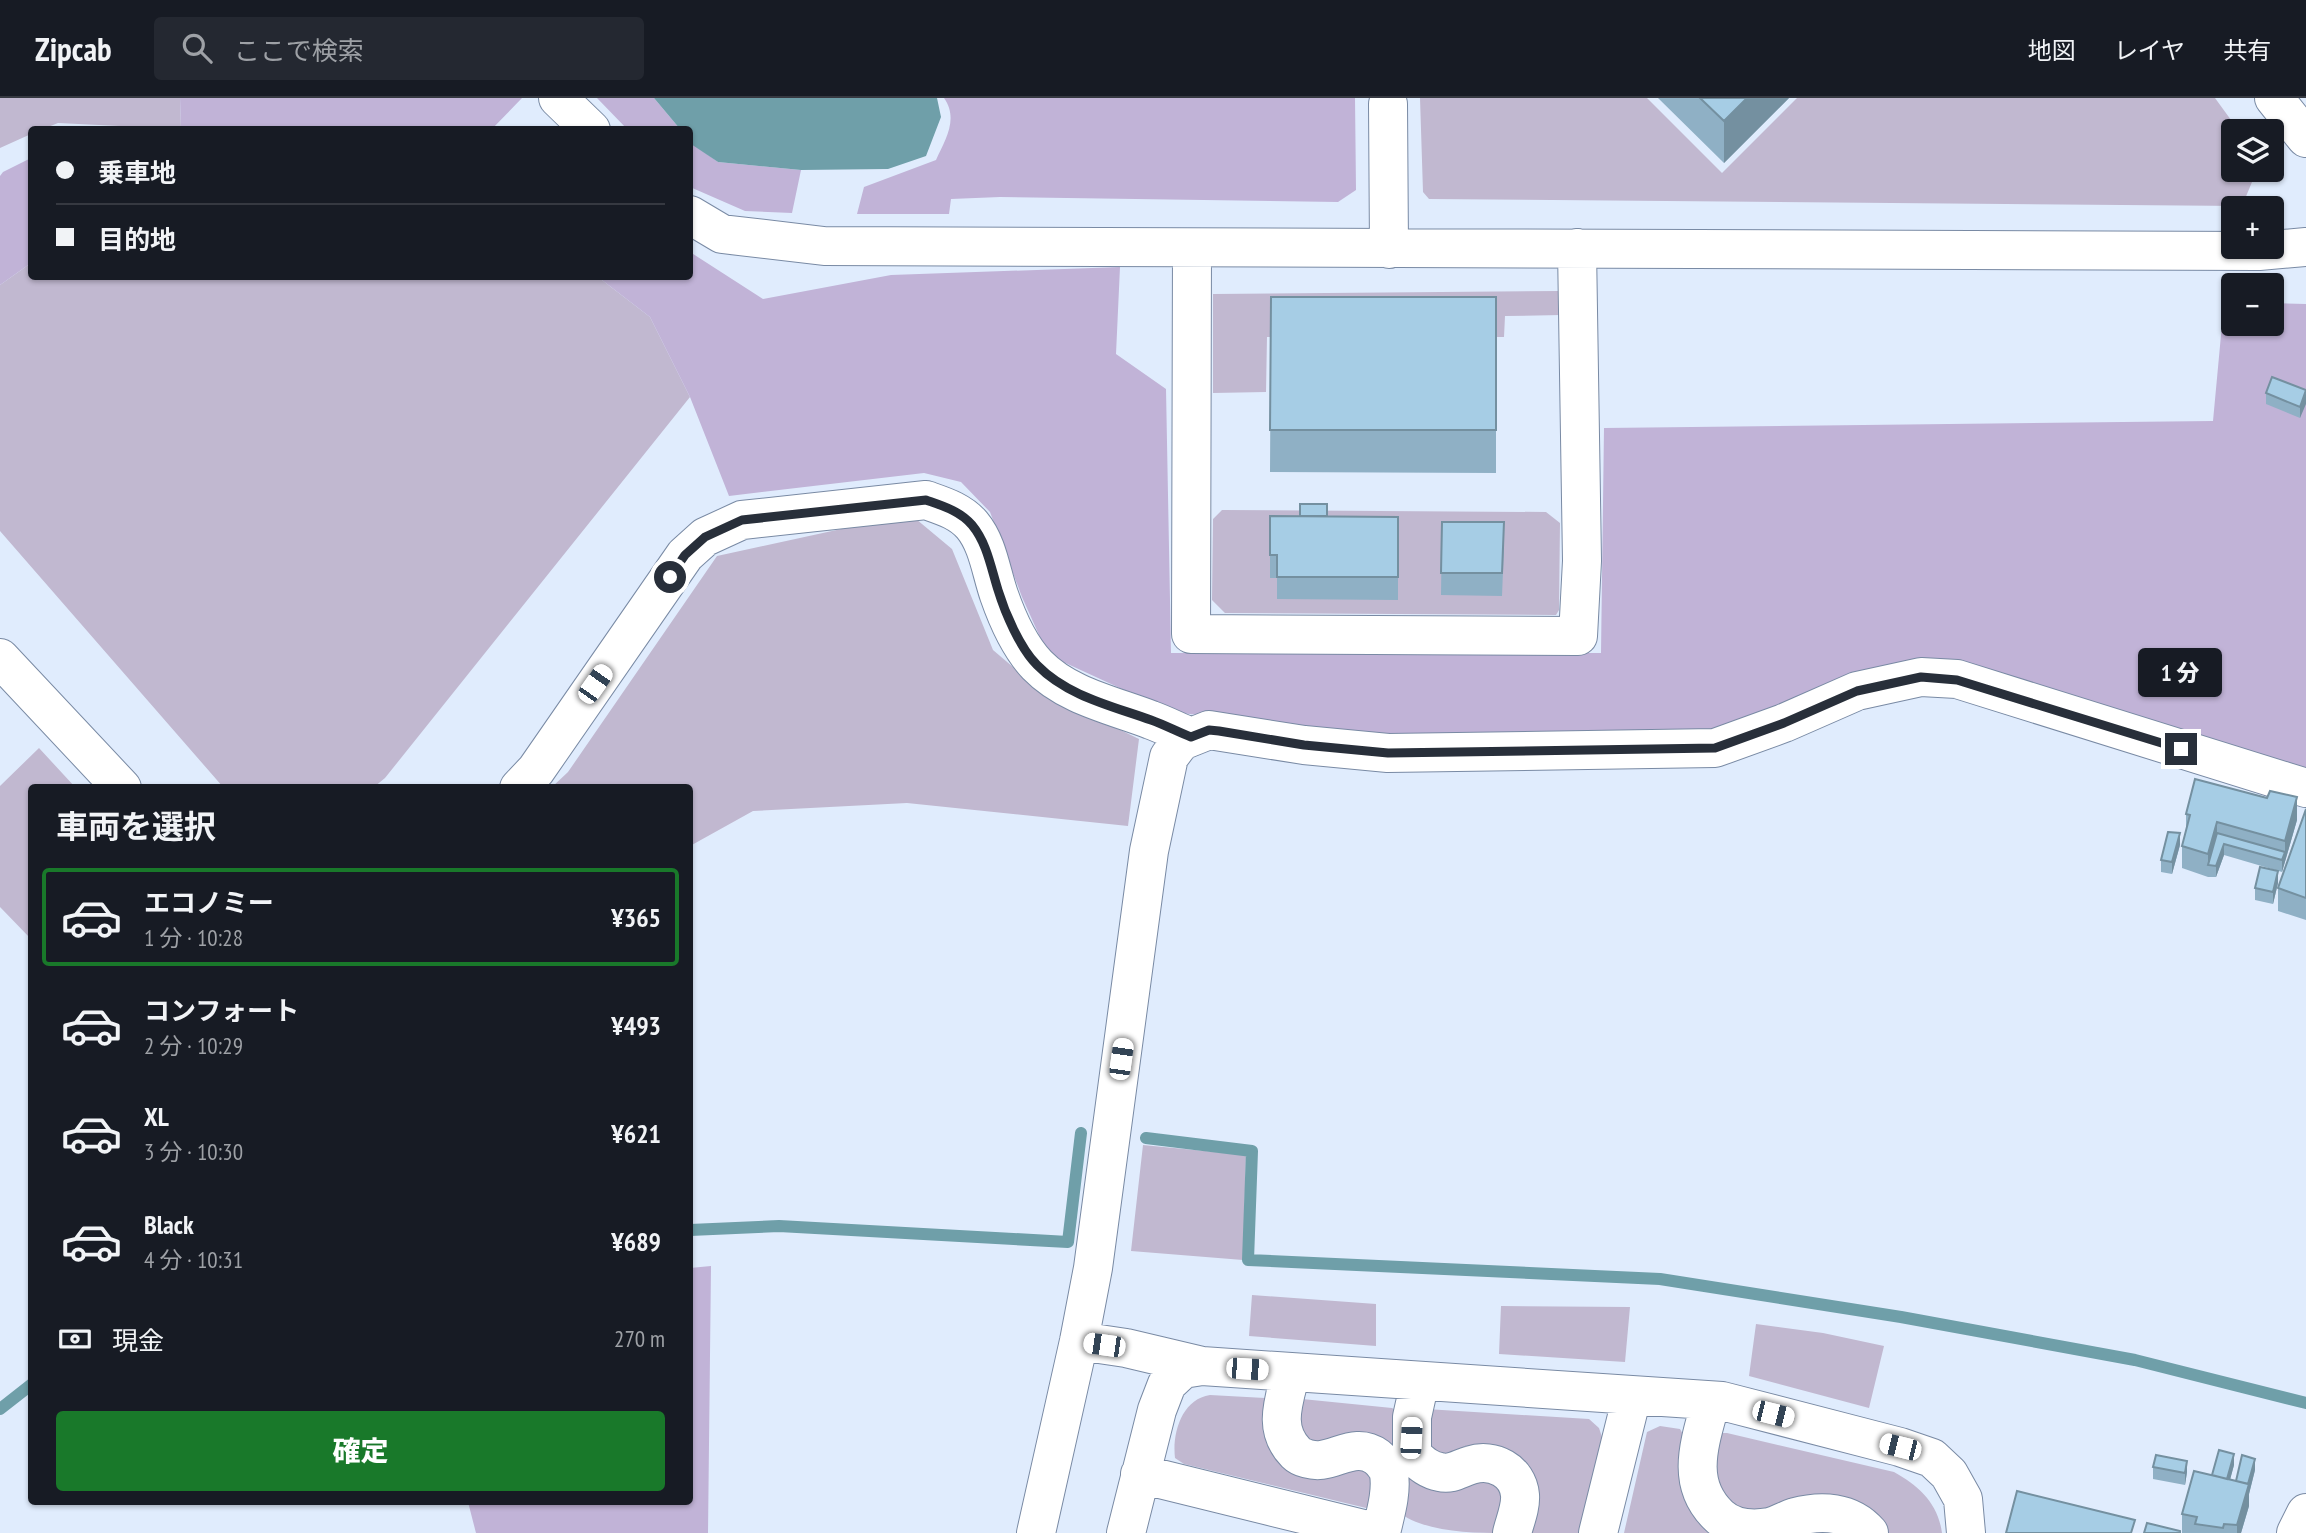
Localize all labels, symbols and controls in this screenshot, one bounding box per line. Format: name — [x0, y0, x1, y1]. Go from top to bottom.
search box — [154, 17, 644, 80]
text: Zipcab — [35, 27, 112, 70]
icon: search — [178, 29, 216, 67]
text: ここで検索 — [234, 34, 364, 67]
text: 地図 — [2028, 35, 2076, 66]
text: レイヤ — [2114, 35, 2185, 66]
text: 共有 — [2223, 35, 2271, 66]
map controls — [2221, 119, 2284, 336]
button: layers — [2221, 119, 2284, 182]
text: 乗車地 — [98, 156, 176, 189]
button: + — [2221, 196, 2284, 259]
text: 目的地 — [98, 223, 176, 256]
button: − — [2221, 273, 2284, 336]
route start — [654, 561, 686, 593]
callout: 1 分 — [2139, 648, 2223, 696]
text: 1 分 — [2161, 658, 2199, 687]
car — [575, 661, 616, 707]
route end — [2165, 733, 2197, 765]
text: 車両を選択 — [56, 805, 216, 847]
icon: car — [60, 886, 123, 949]
text: エコノミー — [144, 886, 274, 919]
text: ¥365 — [611, 901, 661, 934]
text: 1 分 · 10:28 — [144, 923, 243, 952]
icon: car — [60, 994, 123, 1057]
text: コンフォート — [144, 994, 299, 1027]
text: ¥493 — [611, 1009, 661, 1042]
text: 2 分 · 10:29 — [144, 1031, 243, 1060]
car — [1108, 1037, 1135, 1081]
text: XL — [144, 1100, 169, 1133]
icon: car — [60, 1102, 123, 1165]
text: ¥621 — [611, 1117, 661, 1150]
text: 3 分 · 10:30 — [144, 1137, 243, 1166]
text: Black — [144, 1208, 194, 1241]
icon: car — [60, 1210, 123, 1273]
text: ¥689 — [611, 1225, 661, 1258]
text: 4 分 · 10:31 — [144, 1245, 243, 1274]
icon: cash — [56, 1320, 94, 1358]
text: 現金 — [112, 1324, 164, 1357]
text: 270 m — [614, 1324, 665, 1353]
car — [1082, 1332, 1127, 1358]
car — [1226, 1357, 1269, 1381]
car — [1751, 1399, 1796, 1429]
button: 確定 — [56, 1411, 665, 1491]
car — [1400, 1416, 1423, 1460]
car — [1878, 1432, 1923, 1462]

